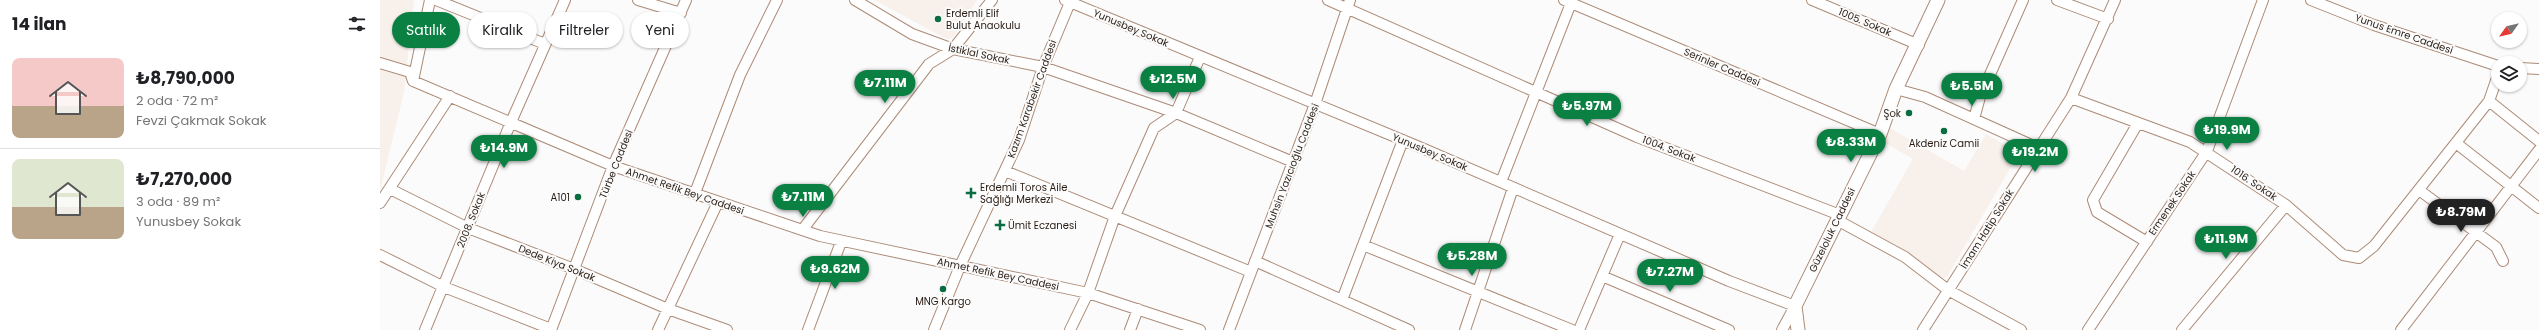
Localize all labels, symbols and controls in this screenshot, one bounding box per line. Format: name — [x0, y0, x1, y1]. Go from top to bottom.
street label: 1005. Sokak — [1836, 4, 1895, 40]
street label: Yunusbey Sokak — [1091, 5, 1172, 51]
place label: Erdemli Elif Bulut Anaokulu — [946, 6, 1020, 33]
street label: Yunus Emre Caddesi — [2353, 10, 2455, 58]
text: 14 ilan — [12, 12, 67, 36]
chip: Satılık — [392, 12, 460, 48]
chip: Kiralık — [468, 12, 537, 48]
chip: Filtreler — [545, 12, 623, 48]
chip: Yeni — [631, 12, 689, 48]
north arrow — [2491, 12, 2527, 48]
map controls — [2491, 12, 2527, 92]
icon: filters — [346, 13, 368, 35]
marker: Erdemli Elif Bulut Anaokulu — [933, 14, 943, 24]
street label: Kazım Karabekir Caddesi — [1004, 38, 1060, 160]
street label: İstiklal Sokak — [947, 40, 1012, 68]
street label: Serinler Caddesi — [1682, 44, 1762, 90]
button: layers — [2491, 56, 2527, 92]
text: ₺8,790,000 — [136, 66, 235, 90]
pin: ₺12.5M — [1140, 66, 1206, 100]
text: ₺12.5M — [1149, 69, 1197, 88]
pin: ₺7.11M — [852, 70, 918, 104]
text: ₺7.11M — [863, 73, 907, 92]
pin: ₺5.5M — [1944, 73, 2000, 107]
icon: home — [44, 74, 92, 122]
text: ₺5.5M — [1950, 76, 1994, 95]
text: 2 oda · 72 m² — [136, 91, 218, 110]
pin: ₺5.97M — [1554, 93, 1620, 127]
text: ₺5.97M — [1562, 96, 1612, 115]
street label: Muhsin Yazıcıoğlu Caddesi — [1261, 101, 1323, 231]
place label: Şok — [1884, 106, 1902, 121]
marker: Şok — [1904, 108, 1914, 118]
text: Fevzi Çakmak Sokak — [136, 111, 266, 130]
pin: ₺19.9M — [2194, 117, 2260, 151]
text: ₺19.9M — [2203, 120, 2251, 139]
marker: Akdeniz Camii — [1939, 126, 1949, 136]
street label: Türbe Caddesi — [595, 127, 637, 201]
street label: Yunusbey Sokak — [1390, 129, 1471, 175]
pin: ₺8.33M — [1818, 129, 1884, 163]
street label: 1004. Sokak — [1640, 132, 1699, 166]
text: ₺8.33M — [1826, 132, 1876, 151]
pin: ₺14.9M — [471, 135, 537, 169]
place label: Akdeniz Camii — [1909, 136, 1979, 151]
text: ₺14.9M — [480, 138, 528, 157]
pin: ₺19.2M — [2002, 139, 2068, 173]
text: ₺19.2M — [2012, 142, 2058, 161]
street label: 1016. Sokak — [2228, 162, 2281, 205]
street label: Ahmet Refik Bey Caddesi — [624, 164, 746, 218]
text: ₺7,270,000 — [136, 167, 232, 191]
street label: Ermenek Sokak — [2145, 167, 2200, 238]
icon: home — [44, 175, 92, 223]
place label: Erdemli Toros Aile Sağlığı Merkezi — [980, 180, 1067, 207]
pin: ₺7.11M — [770, 184, 836, 218]
street label: Güzeloluk Caddesi — [1805, 185, 1859, 275]
street label: İmam Hatip Sokak — [1957, 186, 2018, 272]
text: ₺7.11M — [781, 187, 825, 206]
marker: Erdemli Toros Aile Sağlığı Merkezi — [965, 187, 977, 199]
street label: 2008. Sokak — [453, 189, 489, 250]
place label: A101 — [551, 190, 570, 205]
text: 3 oda · 89 m² — [136, 192, 220, 211]
marker: A101 — [573, 192, 583, 202]
pin: ₺8.79M — [2428, 199, 2494, 233]
text: ₺8.79M — [2436, 202, 2486, 221]
text: Yunusbey Sokak — [136, 212, 241, 231]
place label: Ümit Eczanesi — [1008, 218, 1077, 233]
marker: Ümit Eczanesi — [995, 220, 1005, 230]
pin: ₺11.9M — [2193, 226, 2259, 260]
text: ₺11.9M — [2204, 229, 2248, 248]
street label: Dede Kiya Sokak — [516, 241, 598, 286]
pin: ₺5.28M — [1439, 243, 1505, 277]
text: ₺5.28M — [1447, 246, 1497, 265]
street label: Ahmet Refik Bey Caddesi — [936, 254, 1060, 294]
pin: ₺9.62M — [802, 256, 868, 290]
text: ₺9.62M — [810, 259, 860, 278]
pin: ₺7.27M — [1637, 259, 1703, 293]
text: ₺7.27M — [1646, 262, 1694, 281]
marker: MNG Kargo — [938, 284, 948, 294]
place label: MNG Kargo — [915, 294, 971, 309]

